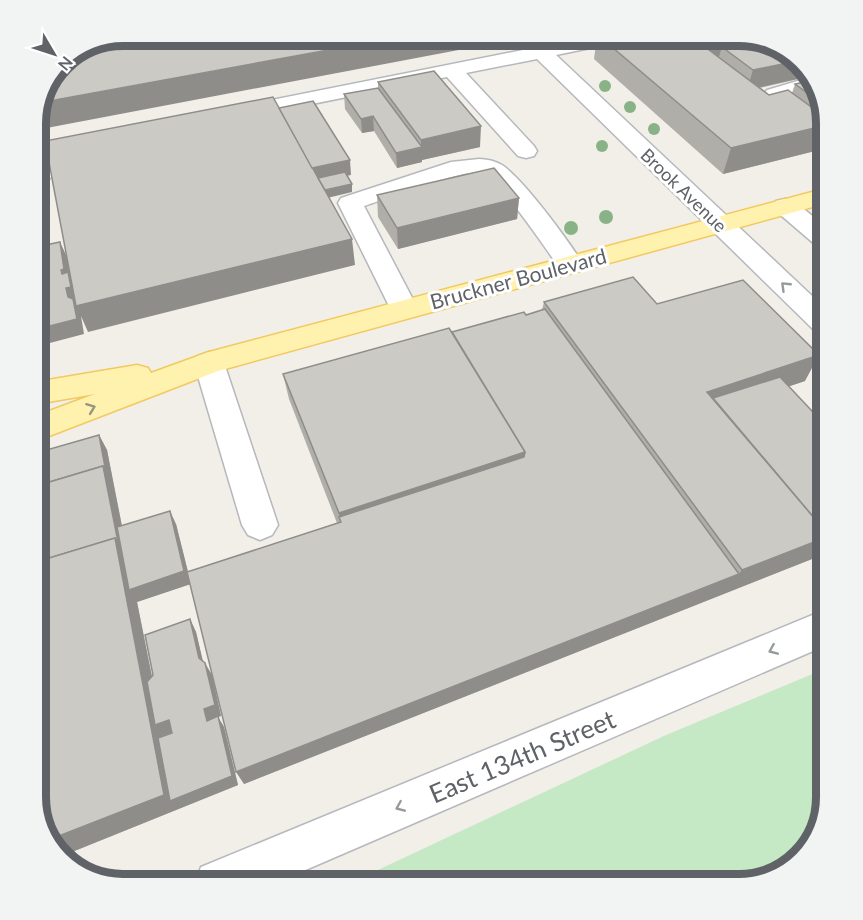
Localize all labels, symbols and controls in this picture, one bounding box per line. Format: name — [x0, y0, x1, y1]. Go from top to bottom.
north arrow — [24, 24, 84, 84]
text: N — [55, 53, 77, 75]
street label: Brook Avenue — [637, 144, 731, 236]
street label: Bruckner Boulevard — [427, 242, 609, 314]
one-way arrow — [781, 282, 791, 293]
one-way arrow — [85, 403, 96, 416]
one-way arrow — [768, 643, 779, 655]
street label: East 134th Street — [424, 702, 621, 810]
one-way arrow — [395, 800, 406, 812]

